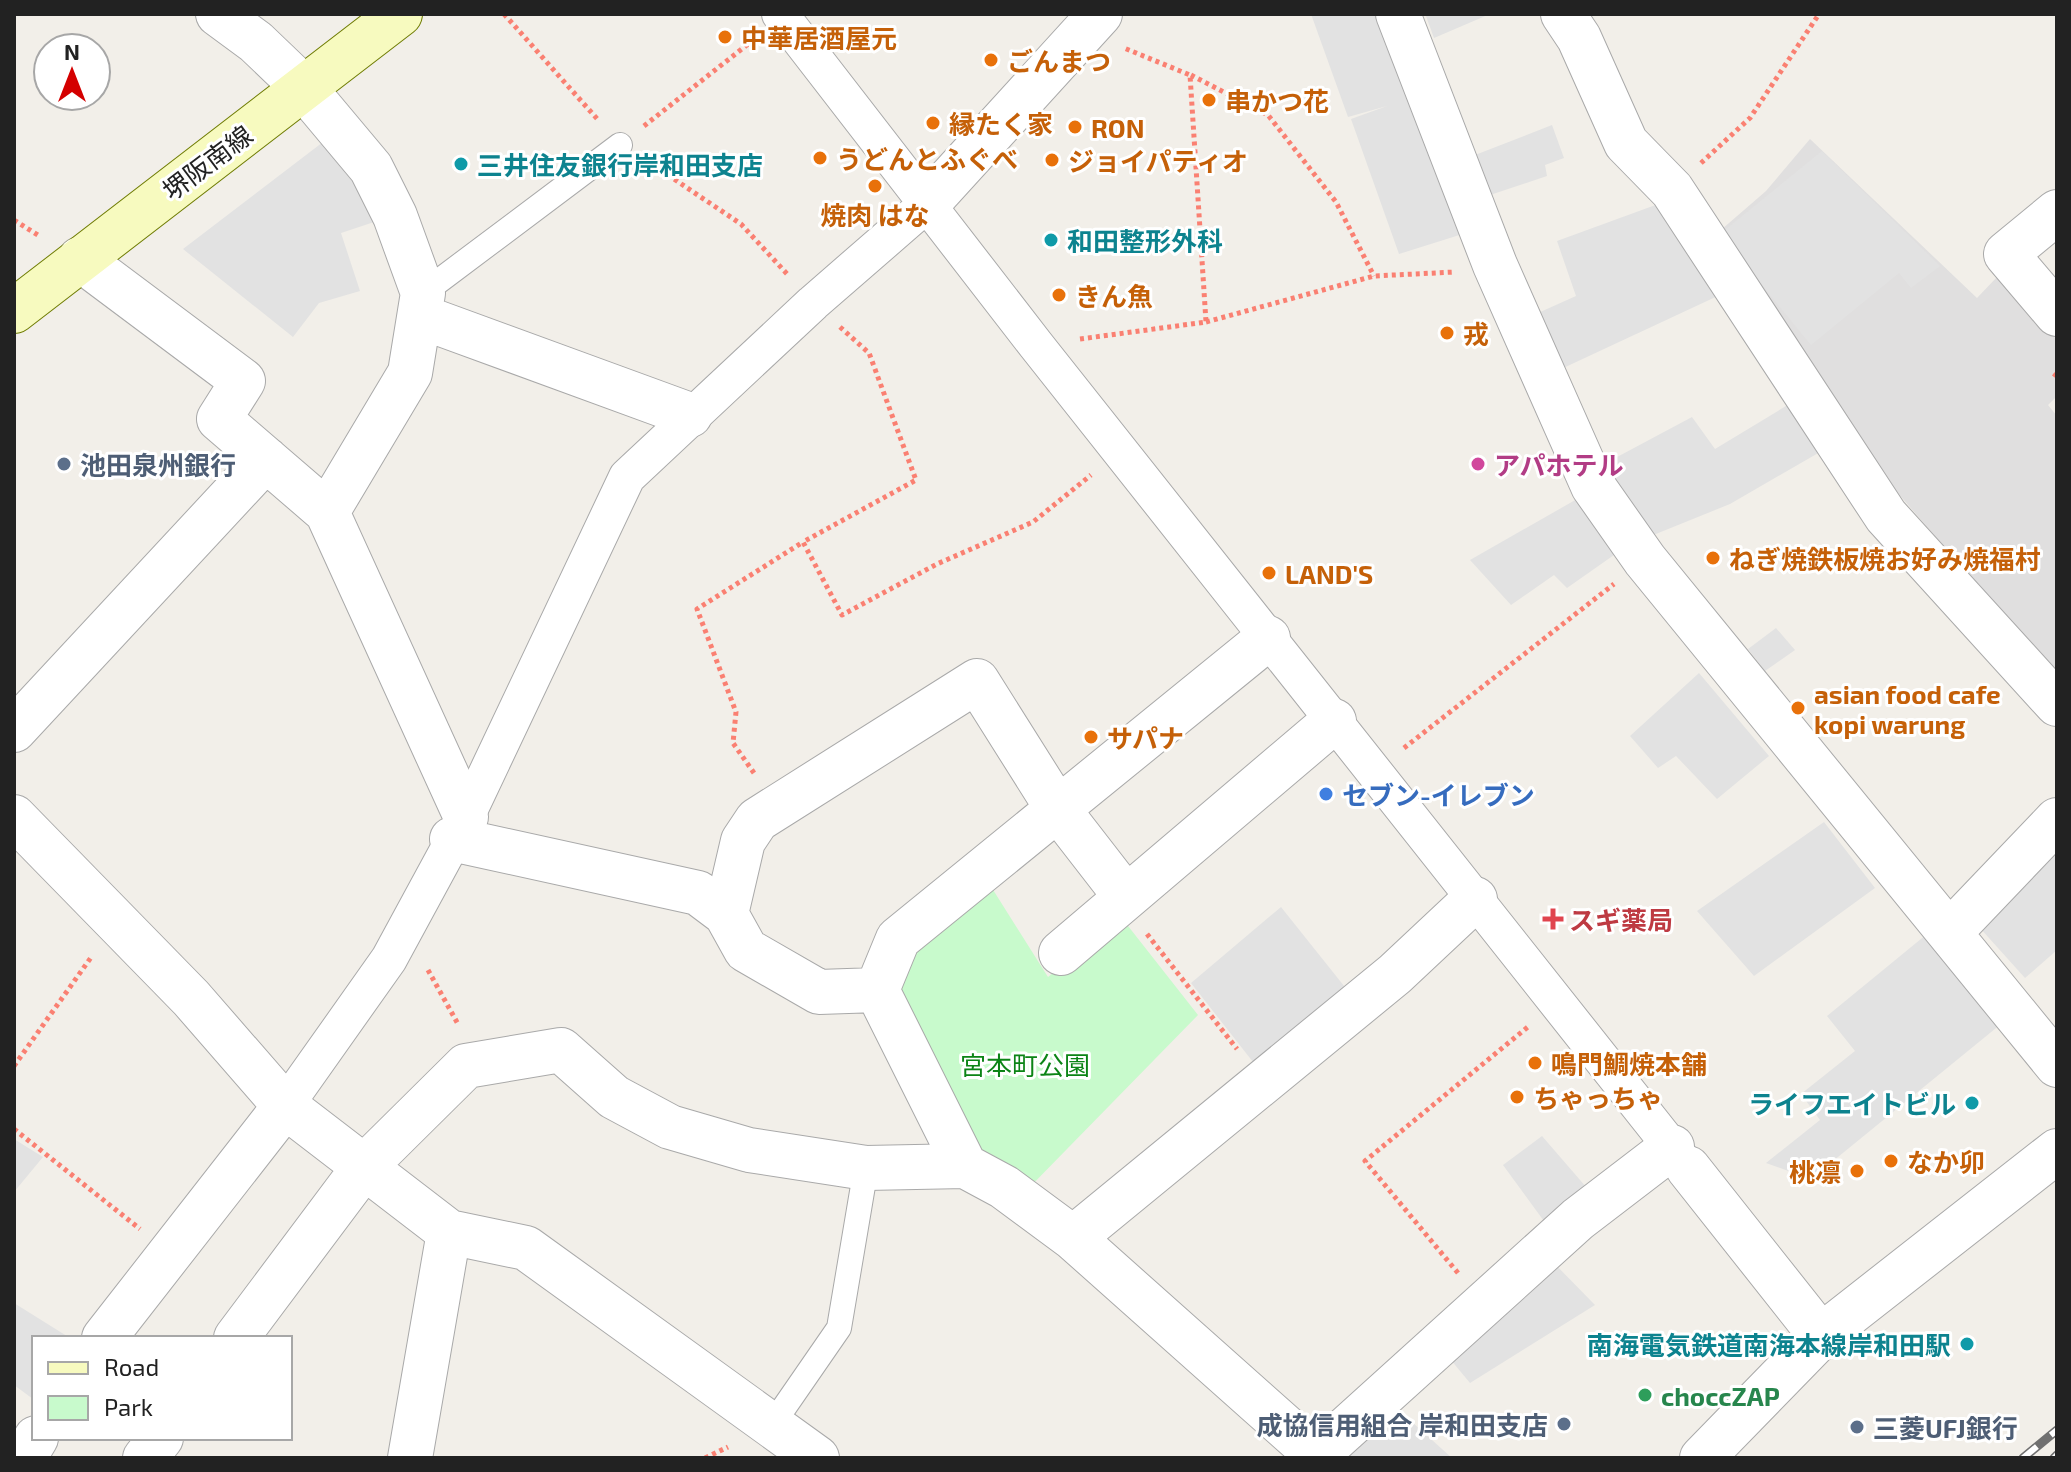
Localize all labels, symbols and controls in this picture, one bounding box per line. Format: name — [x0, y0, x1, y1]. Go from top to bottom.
place label: 中華居酒屋元 — [741, 22, 897, 53]
marker: 中華居酒屋元 — [716, 28, 734, 46]
north arrow — [32, 32, 112, 112]
text: N — [64, 38, 80, 64]
place label: ごんまつ — [1007, 45, 1111, 76]
marker: ごんまつ — [982, 51, 1000, 69]
place label: 串かつ花 — [1225, 85, 1329, 116]
marker: 串かつ花 — [1200, 91, 1218, 109]
place label: 縁たく家 — [949, 108, 1053, 139]
place label: RON — [1091, 112, 1144, 143]
marker: 縁たく家 — [924, 114, 942, 132]
street label: 堺阪南線 — [156, 118, 258, 206]
marker: RON — [1066, 118, 1084, 136]
place label: うどんとふぐべ — [836, 143, 1018, 174]
place label: ジョイパティオ — [1068, 145, 1248, 176]
place label: 三井住友銀行岸和田支店 — [477, 149, 763, 180]
marker: うどんとふぐべ — [811, 149, 829, 167]
marker: ジョイパティオ — [1043, 151, 1061, 169]
marker: 三井住友銀行岸和田支店 — [452, 155, 470, 173]
marker: 焼肉 はな — [866, 177, 884, 195]
place label: 焼肉 はな — [820, 199, 930, 230]
place label: 和田整形外科 — [1067, 225, 1223, 256]
marker: 和田整形外科 — [1042, 231, 1060, 249]
place label: きん魚 — [1075, 280, 1153, 311]
marker: きん魚 — [1050, 286, 1068, 304]
place label: 戎 — [1463, 318, 1489, 349]
marker: 戎 — [1438, 324, 1456, 342]
place label: 池田泉州銀行 — [80, 449, 236, 480]
place label: アパホテル — [1494, 449, 1623, 480]
marker: 池田泉州銀行 — [55, 455, 73, 473]
marker: アパホテル — [1469, 455, 1487, 473]
place label: ねぎ焼鉄板焼お好み焼福村 — [1729, 543, 2041, 574]
marker: ねぎ焼鉄板焼お好み焼福村 — [1704, 549, 1722, 567]
place label: LAND'S — [1285, 558, 1373, 589]
marker: LAND'S — [1260, 564, 1278, 582]
place label: asian food cafe kopi warung — [1814, 678, 2001, 739]
marker: asian food cafe kopi warung — [1789, 699, 1807, 717]
place label: サパナ — [1107, 722, 1184, 753]
marker: サパナ — [1082, 728, 1100, 746]
place label: セブン-イレブン — [1342, 779, 1535, 810]
marker: セブン-イレブン — [1317, 785, 1335, 803]
place label: スギ薬局 — [1569, 904, 1673, 935]
marker: スギ薬局 — [1544, 910, 1562, 928]
place label: 鳴門鯛焼本舗 — [1551, 1048, 1707, 1079]
park label: 宮本町公園 — [960, 1049, 1090, 1080]
marker: 鳴門鯛焼本舗 — [1526, 1054, 1544, 1072]
place label: ちゃっちゃ — [1533, 1082, 1663, 1113]
marker: ちゃっちゃ — [1508, 1088, 1526, 1106]
place label: ライフエイトビル — [1748, 1088, 1956, 1119]
marker: ライフエイトビル — [1963, 1094, 1981, 1112]
place label: なか卯 — [1907, 1146, 1985, 1177]
marker: なか卯 — [1882, 1152, 1900, 1170]
place label: 桃凛 — [1789, 1156, 1841, 1187]
marker: 桃凛 — [1848, 1162, 1866, 1180]
place label: 南海電気鉄道南海本線岸和田駅 — [1587, 1329, 1951, 1360]
marker: 南海電気鉄道南海本線岸和田駅 — [1958, 1335, 1976, 1353]
legend — [32, 1336, 292, 1440]
text: Road — [104, 1352, 159, 1381]
place label: choccZAP — [1661, 1380, 1780, 1411]
marker: choccZAP — [1636, 1386, 1654, 1404]
text: Park — [104, 1392, 153, 1421]
place label: 成協信用組合 岸和田支店 — [1256, 1409, 1548, 1440]
place label: 三菱UFJ銀行 — [1873, 1412, 2018, 1443]
marker: 成協信用組合 岸和田支店 — [1555, 1415, 1573, 1433]
marker: 三菱UFJ銀行 — [1848, 1418, 1866, 1436]

